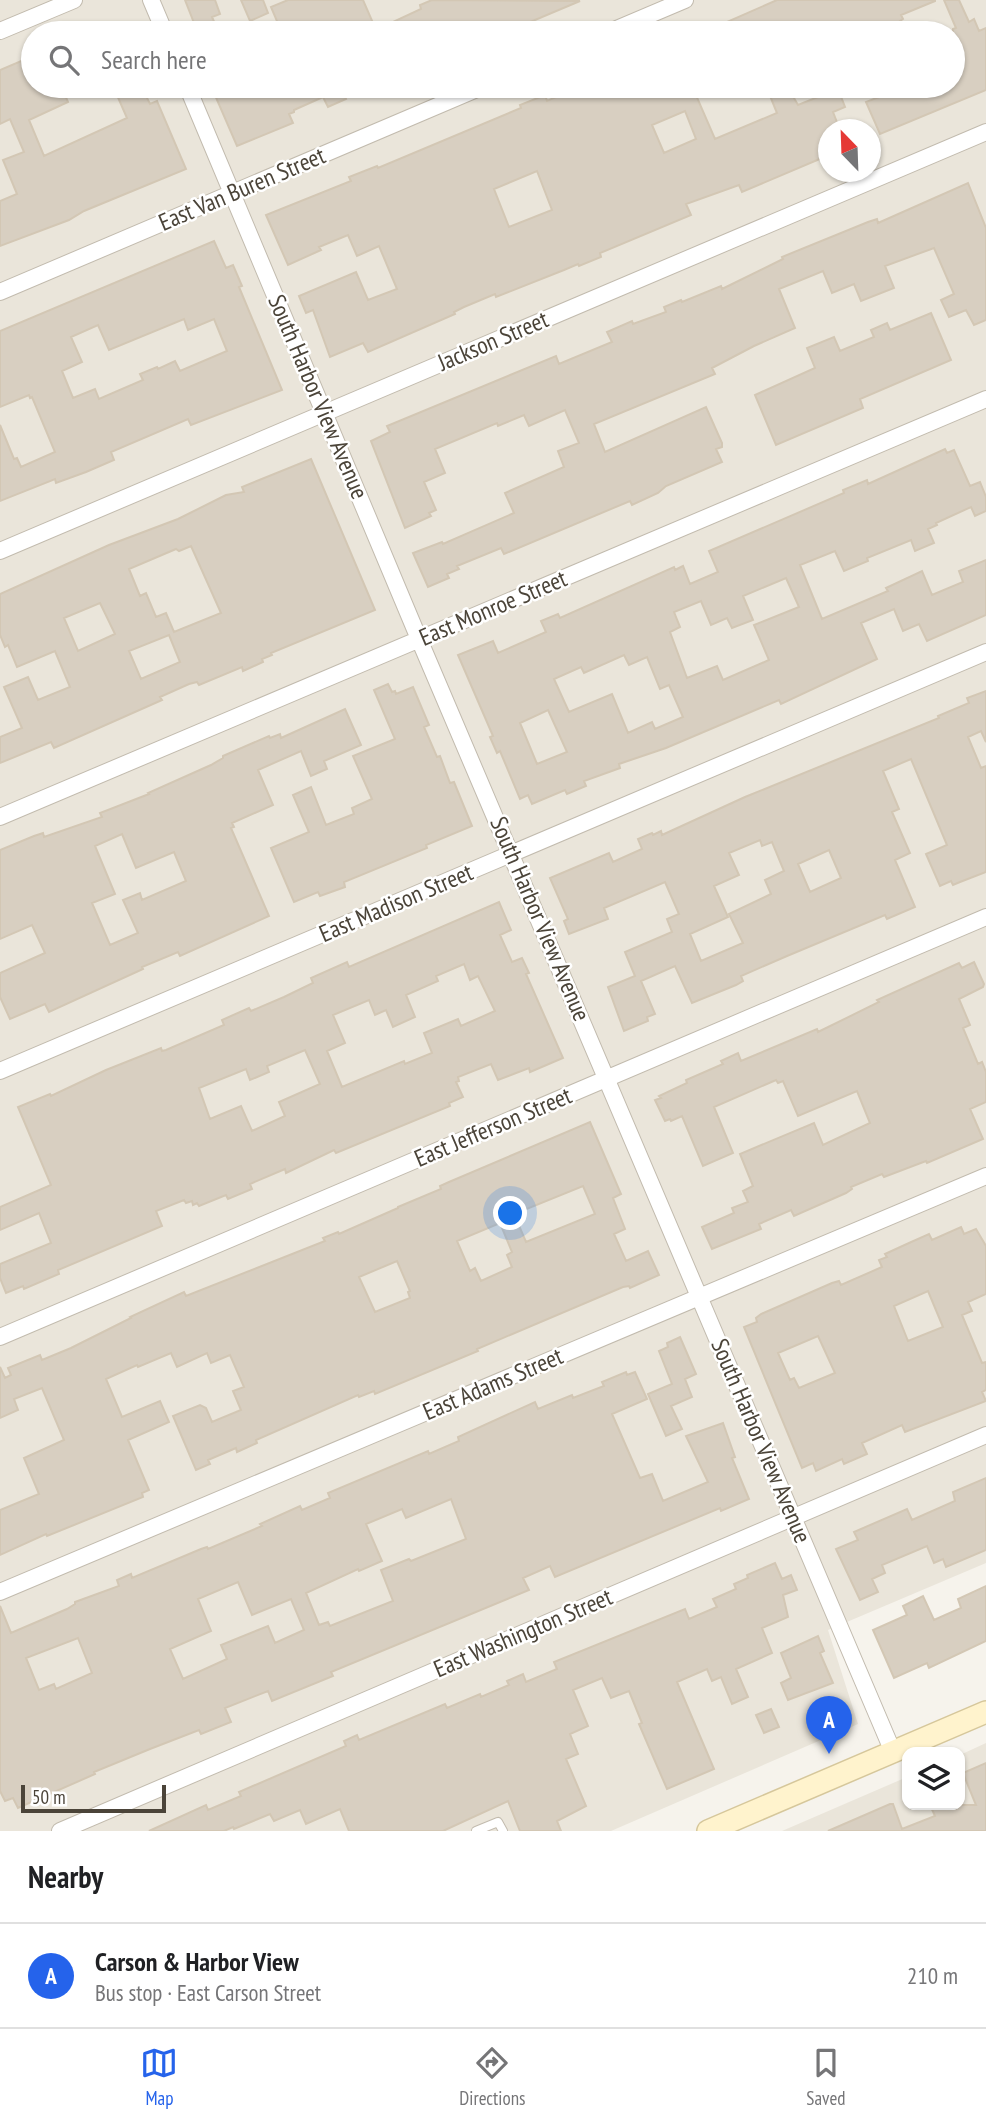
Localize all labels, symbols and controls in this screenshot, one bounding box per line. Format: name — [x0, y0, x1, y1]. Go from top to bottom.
search box — [21, 21, 965, 98]
icon: search — [45, 41, 83, 79]
text: Search here — [101, 43, 207, 76]
north arrow — [818, 119, 881, 182]
street label: East Van Buren Street — [154, 139, 330, 238]
street label: South Harbor View Avenue — [261, 290, 376, 504]
street label: Jackson Street — [432, 303, 553, 378]
street label: East Monroe Street — [414, 562, 572, 653]
street label: South Harbor View Avenue — [483, 812, 598, 1026]
street label: East Madison Street — [314, 856, 478, 949]
street label: East Jefferson Street — [410, 1079, 576, 1174]
your location — [493, 1196, 527, 1230]
street label: South Harbor View Avenue — [704, 1334, 819, 1548]
street label: East Adams Street — [418, 1340, 568, 1427]
street label: East Washington Street — [429, 1581, 617, 1684]
pin: A — [806, 1696, 852, 1754]
map controls — [902, 1747, 965, 1810]
button: layers — [902, 1747, 965, 1810]
scale bar — [21, 1782, 166, 1814]
text: 50 m — [32, 1785, 66, 1809]
text: Nearby — [28, 1857, 103, 1896]
text: Carson & Harbor View — [95, 1945, 299, 1978]
text: A — [45, 1961, 57, 1990]
text: 210 m — [907, 1961, 958, 1990]
text: Bus stop · East Carson Street — [95, 1978, 321, 2007]
tab: Map — [140, 2044, 178, 2110]
tab: Directions — [459, 2044, 525, 2110]
tab: Saved — [806, 2044, 846, 2110]

